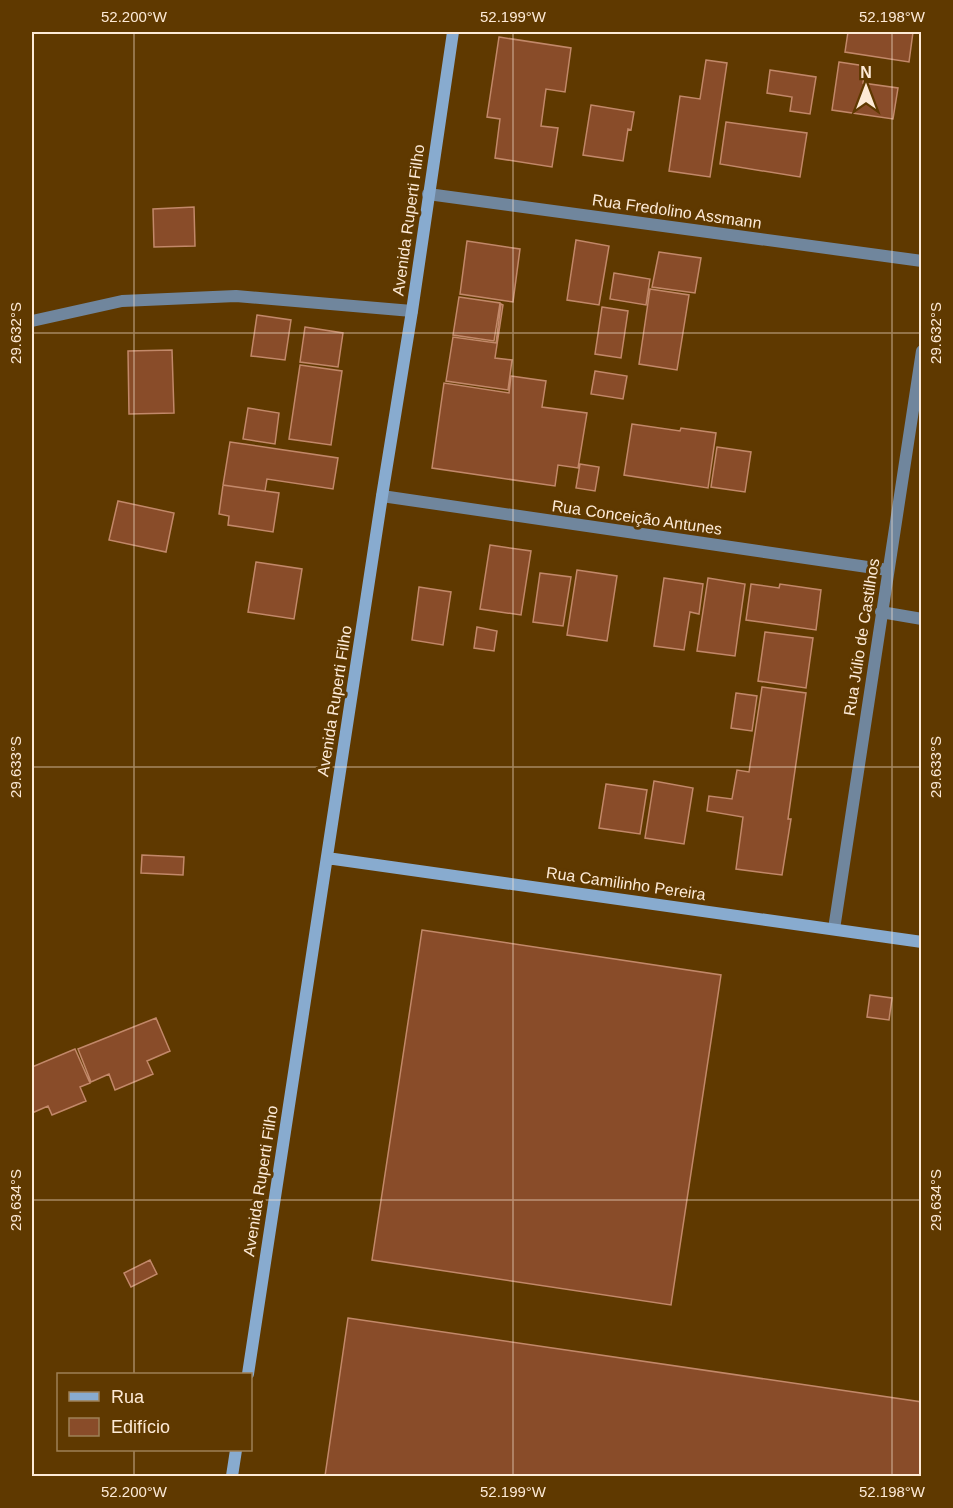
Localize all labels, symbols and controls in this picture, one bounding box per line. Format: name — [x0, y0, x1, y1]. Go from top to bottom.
text: 52.200°W — [101, 8, 168, 25]
text: 52.199°W — [480, 8, 547, 25]
text: 52.198°W — [859, 8, 926, 25]
north arrow — [836, 57, 896, 117]
text: N — [860, 64, 872, 81]
street label: Avenida Ruperti Filho — [389, 143, 428, 297]
street label: Rua Fredolino Assmann — [591, 191, 763, 232]
text: 29.632°S — [7, 302, 24, 364]
text: 29.632°S — [927, 302, 944, 364]
street label: Rua Conceição Antunes — [551, 497, 723, 538]
street label: Rua Júlio de Castilhos — [841, 557, 882, 717]
street label: Avenida Ruperti Filho — [314, 624, 355, 778]
text: 29.633°S — [7, 736, 24, 798]
text: 29.633°S — [927, 736, 944, 798]
street label: Rua Camilinho Pereira — [545, 864, 707, 903]
street label: Avenida Ruperti Filho — [240, 1104, 281, 1258]
text: 29.634°S — [7, 1169, 24, 1231]
text: 29.634°S — [927, 1169, 944, 1231]
legend — [57, 1373, 252, 1451]
text: Rua — [111, 1387, 145, 1407]
text: Edifício — [111, 1417, 170, 1437]
text: 52.200°W — [101, 1483, 168, 1500]
text: 52.199°W — [480, 1483, 547, 1500]
text: 52.198°W — [859, 1483, 926, 1500]

